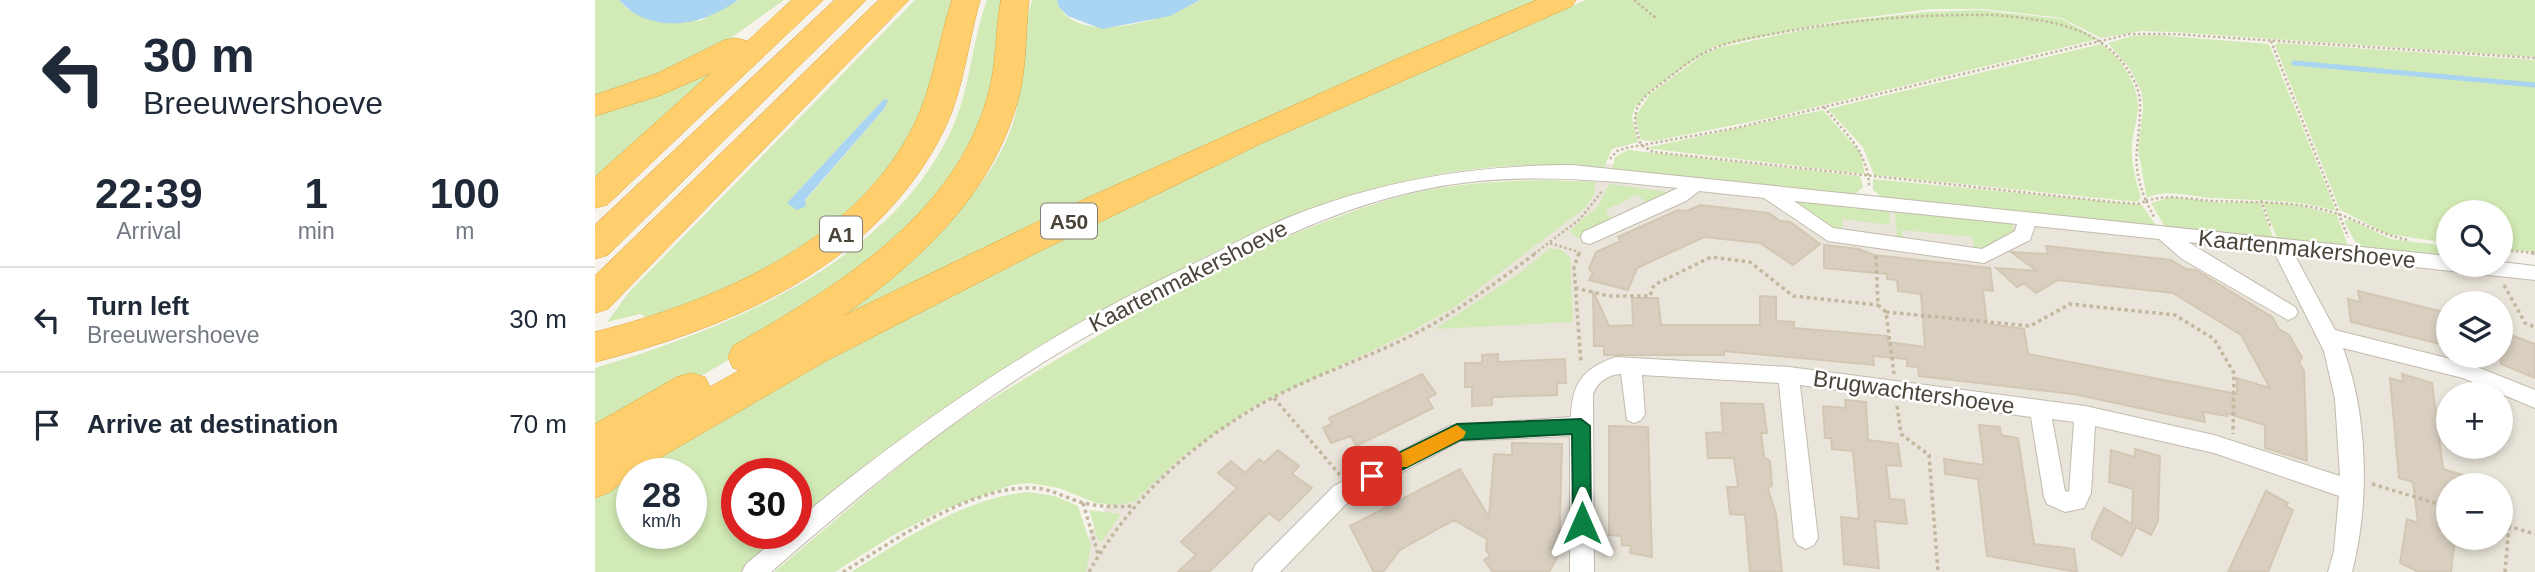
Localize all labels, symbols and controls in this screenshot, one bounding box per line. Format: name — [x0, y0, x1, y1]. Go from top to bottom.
icon: left — [28, 28, 119, 119]
text: 30 m — [143, 28, 255, 82]
text: Breeuwershoeve — [143, 85, 383, 121]
text: 22:39 — [95, 170, 203, 217]
text: 1 — [304, 170, 328, 217]
text: 100 — [430, 170, 500, 217]
map controls — [2436, 200, 2513, 550]
button: search — [2436, 200, 2513, 277]
road number: A50 — [1041, 204, 1097, 238]
street label: Kaartenmakershoeve — [1085, 215, 1291, 337]
road number: A1 — [820, 216, 862, 252]
text: Arrival — [116, 218, 181, 244]
text: min — [298, 218, 335, 244]
text: m — [455, 218, 474, 244]
street label: Kaartenmakershoeve — [2197, 225, 2417, 273]
text: Turn left — [87, 291, 189, 321]
button: layers — [2436, 291, 2513, 368]
icon: left — [28, 301, 66, 339]
text: 30 m — [509, 304, 567, 334]
text: Breeuwershoeve — [87, 322, 260, 348]
street label: Brugwachtershoeve — [1812, 365, 2016, 419]
button: + — [2436, 382, 2513, 459]
icon: arrive — [28, 406, 66, 444]
text: Arrive at destination — [87, 409, 338, 439]
text: 70 m — [509, 409, 567, 439]
pin — [1342, 446, 1402, 506]
icon: arrive — [1353, 457, 1391, 495]
speed limit sign: 30 — [721, 458, 812, 549]
button: − — [2436, 473, 2513, 550]
text: 28 — [642, 475, 681, 514]
position arrow — [1545, 486, 1619, 560]
text: km/h — [642, 511, 681, 531]

